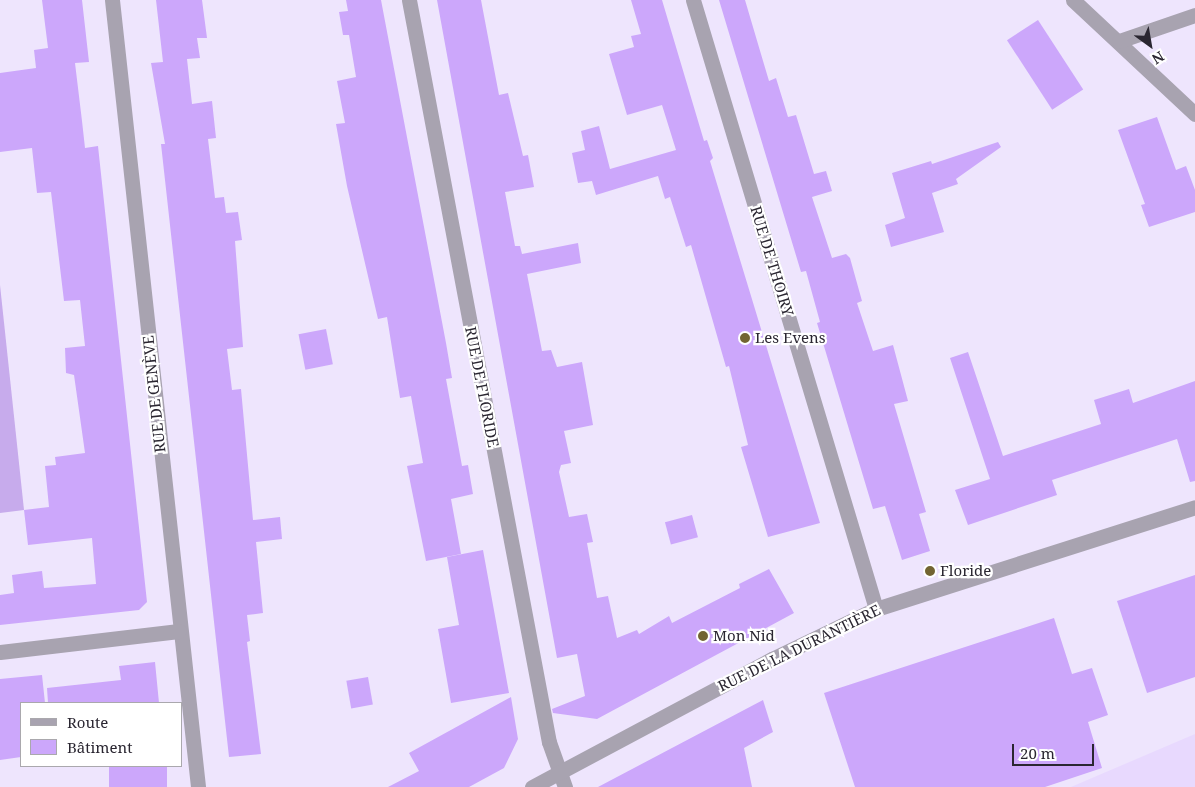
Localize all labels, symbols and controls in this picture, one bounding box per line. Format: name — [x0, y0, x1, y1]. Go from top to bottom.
north arrow — [1125, 20, 1175, 70]
text: N — [1149, 47, 1168, 69]
street label: RUE DE THOIRY — [747, 204, 797, 318]
street label: RUE DE FLORIDE — [461, 325, 503, 449]
place label: Les Evens — [755, 329, 826, 347]
marker: Les Evens — [739, 332, 751, 344]
street label: RUE DE GENÈVE — [139, 334, 169, 454]
place label: Floride — [940, 562, 991, 580]
marker: Floride — [924, 565, 936, 577]
street label: RUE DE LA DURANTIÈRE — [715, 601, 883, 695]
place label: Mon Nid — [713, 627, 775, 645]
marker: Mon Nid — [697, 630, 709, 642]
legend — [20, 702, 182, 767]
text: Route — [67, 712, 108, 732]
scale bar — [1015, 734, 1098, 766]
text: Bâtiment — [67, 737, 133, 757]
text: 20 m — [1020, 743, 1055, 763]

